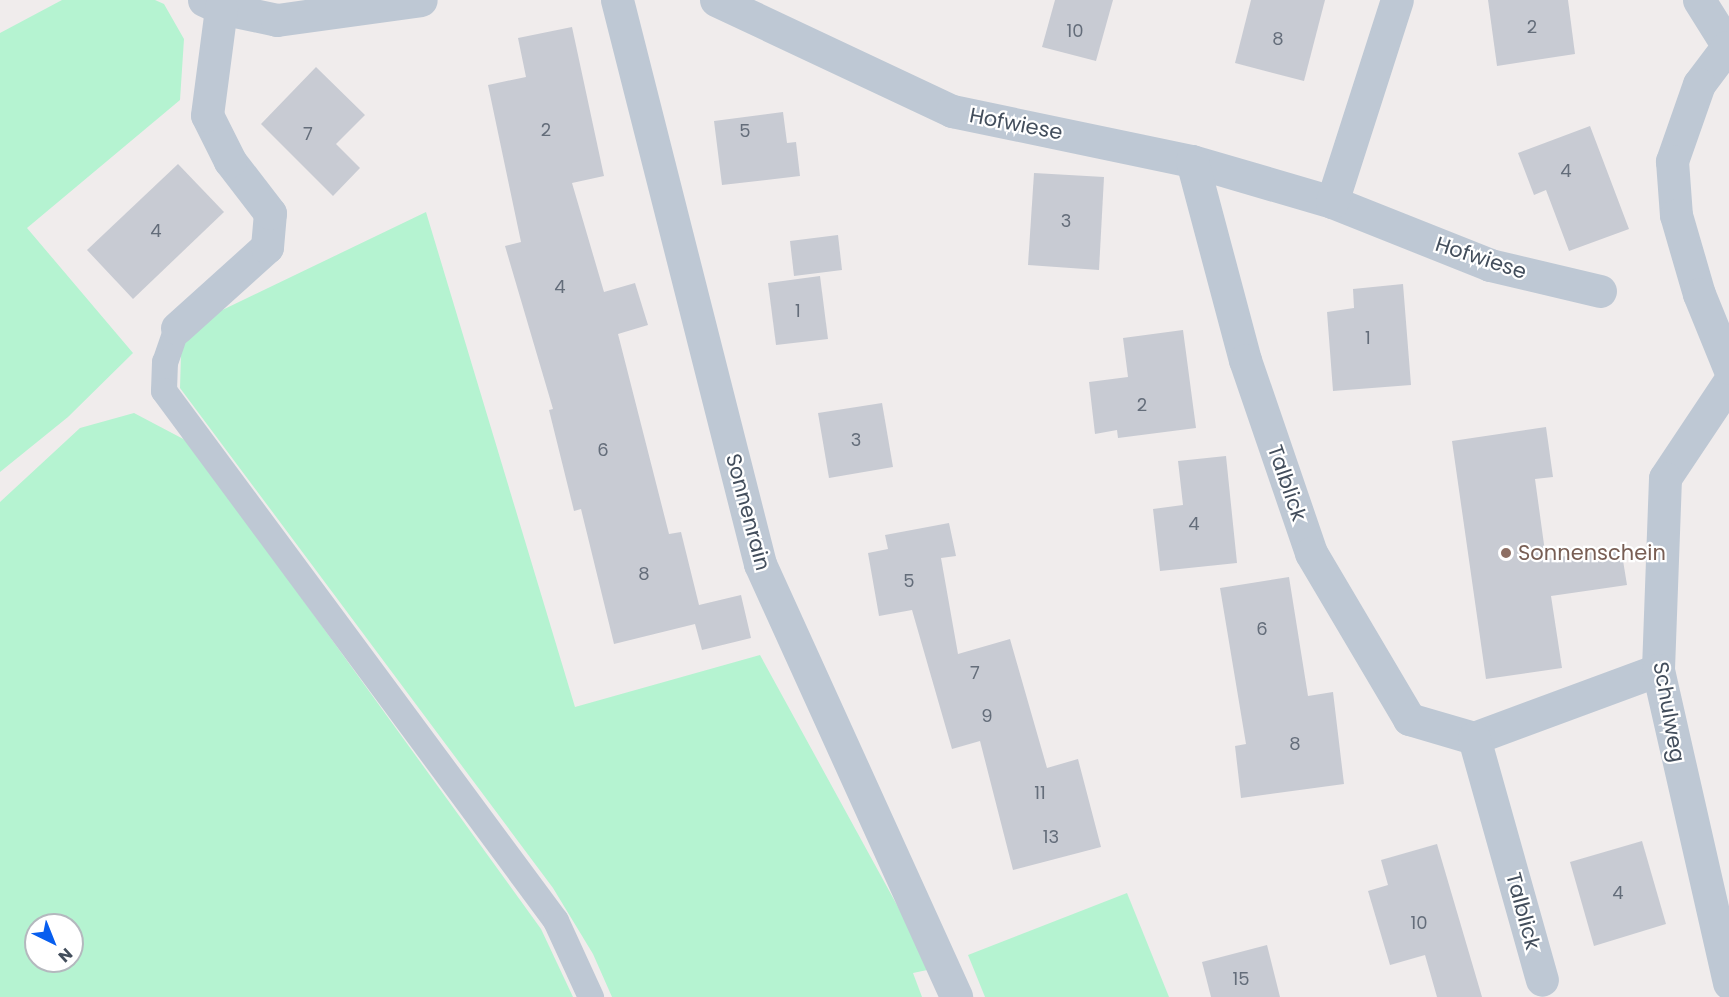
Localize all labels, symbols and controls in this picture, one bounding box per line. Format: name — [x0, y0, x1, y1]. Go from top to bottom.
house number: 2 — [1527, 16, 1537, 38]
house number: 10 — [1066, 20, 1084, 42]
house number: 8 — [1272, 28, 1284, 50]
street label: Hofwiese — [967, 103, 1065, 145]
house number: 2 — [541, 119, 551, 141]
house number: 5 — [739, 120, 751, 142]
house number: 7 — [303, 123, 313, 145]
house number: 4 — [1560, 160, 1572, 182]
house number: 3 — [1061, 210, 1071, 232]
house number: 4 — [150, 220, 162, 242]
street label: Hofwiese — [1432, 231, 1530, 285]
house number: 4 — [554, 276, 566, 298]
house number: 1 — [795, 300, 801, 322]
house number: 1 — [1365, 327, 1371, 349]
house number: 2 — [1137, 394, 1147, 416]
house number: 3 — [851, 429, 861, 451]
house number: 6 — [597, 439, 609, 461]
street label: Talblick — [1262, 442, 1312, 524]
street label: Sonnenrain — [720, 451, 776, 573]
house number: 4 — [1188, 513, 1200, 535]
place label: Sonnenschein — [1518, 540, 1666, 566]
marker: Sonnenschein — [1499, 546, 1513, 560]
house number: 8 — [638, 563, 650, 585]
house number: 5 — [903, 570, 915, 592]
house number: 6 — [1256, 618, 1268, 640]
street label: Schulweg — [1648, 660, 1690, 764]
house number: 7 — [970, 662, 980, 684]
house number: 9 — [981, 705, 993, 727]
house number: 8 — [1289, 733, 1301, 755]
house number: 11 — [1034, 782, 1046, 804]
house number: 13 — [1043, 826, 1059, 848]
street label: Talblick — [1501, 870, 1545, 952]
house number: 4 — [1612, 882, 1624, 904]
house number: 10 — [1410, 912, 1428, 934]
north arrow — [24, 913, 84, 973]
text: N — [53, 943, 78, 968]
house number: 15 — [1232, 968, 1250, 990]

